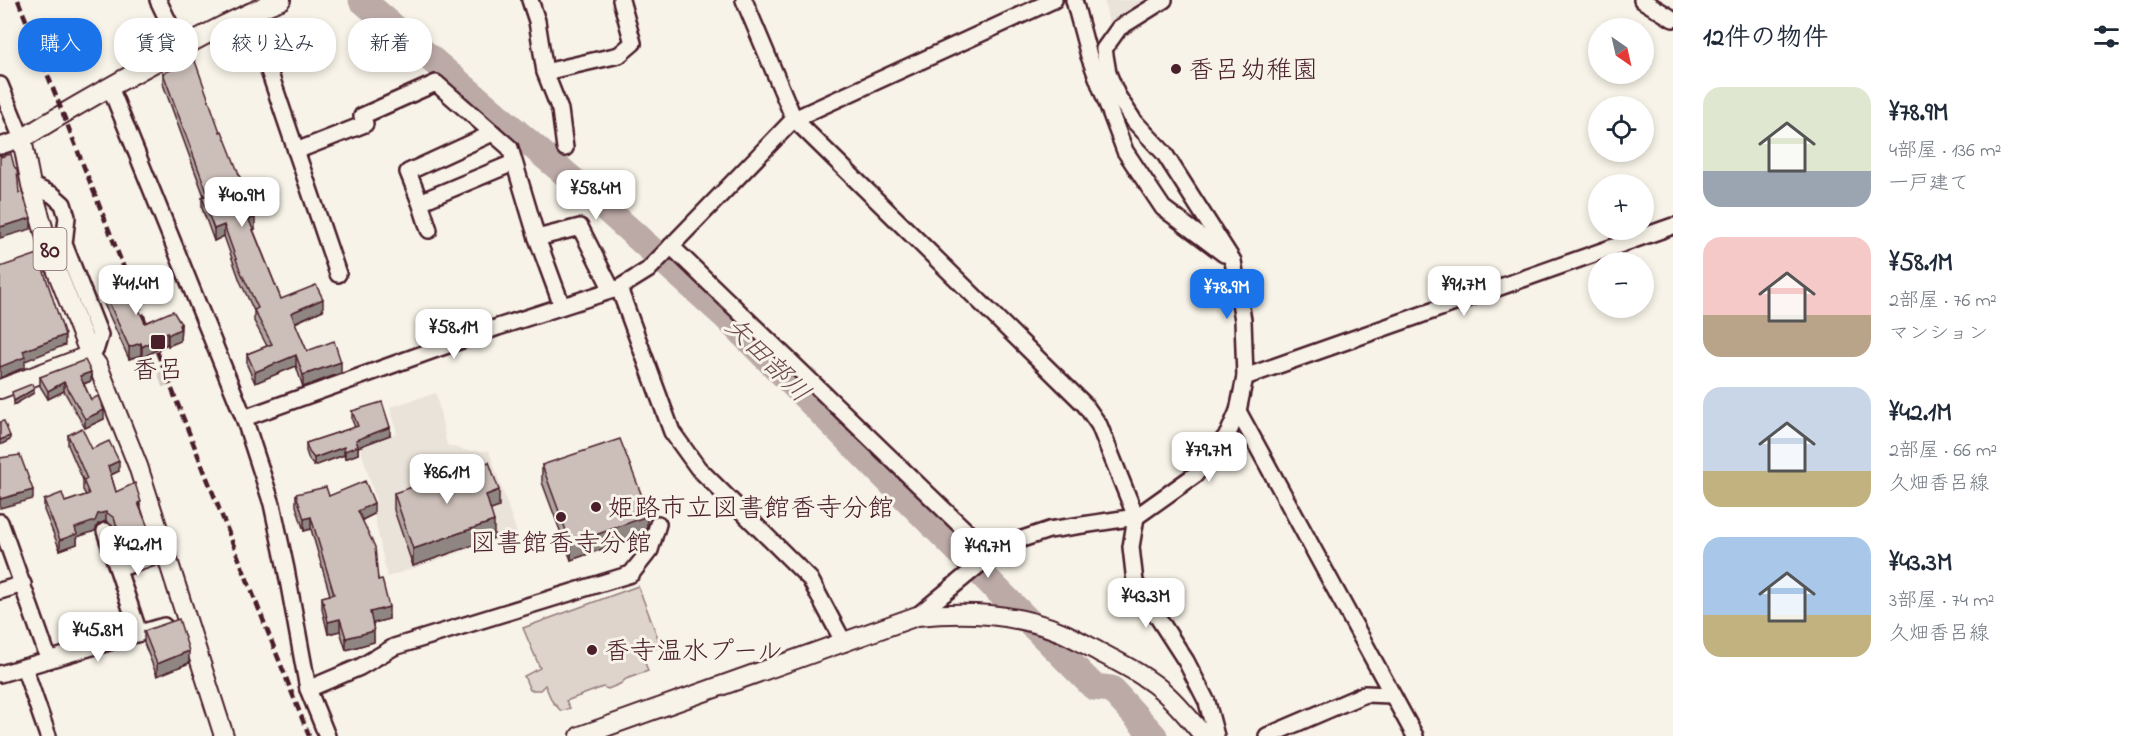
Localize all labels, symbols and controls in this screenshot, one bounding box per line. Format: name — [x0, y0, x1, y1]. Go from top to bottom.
chip: 購入 — [18, 18, 102, 72]
chip: 賃貸 — [114, 18, 198, 72]
chip: 絞り込み — [210, 18, 336, 72]
chip: 新着 — [348, 18, 432, 72]
north arrow — [1588, 18, 1654, 84]
map controls — [1588, 18, 1654, 318]
text: 12件の物件 — [1703, 20, 1828, 58]
icon: filters — [2090, 20, 2123, 53]
place label: 香呂幼稚園 — [1188, 53, 1318, 91]
marker: 香呂幼稚園 — [1169, 62, 1183, 76]
text: ¥78.9M — [1889, 95, 1949, 133]
button: locate — [1588, 96, 1654, 162]
icon: home — [1751, 111, 1823, 183]
text: 4部屋 · 136 m² — [1889, 137, 2001, 166]
pin: ¥58.4M — [547, 170, 645, 221]
text: 一戸建て — [1889, 170, 1969, 199]
button: + — [1588, 174, 1654, 240]
text: ¥58.4M — [570, 175, 622, 204]
pin: ¥40.9M — [193, 177, 291, 228]
text: ¥40.9M — [219, 182, 265, 211]
road number: 80 — [34, 228, 66, 270]
text: ¥58.1M — [1889, 245, 1953, 283]
button: − — [1588, 252, 1654, 318]
icon: home — [1751, 261, 1823, 333]
pin: ¥41.4M — [87, 265, 185, 316]
pin: ¥91.7M — [1415, 266, 1513, 317]
pin: ¥78.9M — [1178, 269, 1276, 320]
text: ¥41.4M — [113, 270, 159, 299]
text: ¥91.7M — [1442, 271, 1486, 300]
text: ¥78.9M — [1204, 274, 1250, 303]
text: 2部屋 · 76 m² — [1889, 287, 1997, 316]
pin: ¥58.1M — [405, 309, 503, 360]
water label: 矢田部川 — [714, 309, 818, 413]
text: ¥58.1M — [429, 314, 479, 343]
text: マンション — [1889, 320, 1988, 349]
marker: 香呂 — [149, 333, 167, 351]
place label: 香呂 — [132, 353, 184, 391]
text: ¥42.1M — [1889, 395, 1952, 433]
icon: home — [1751, 411, 1823, 483]
pin: ¥79.7M — [1160, 432, 1258, 483]
text: ¥79.7M — [1186, 437, 1232, 466]
text: 2部屋 · 66 m² — [1889, 437, 1997, 466]
pin: ¥86.1M — [398, 454, 496, 505]
text: ¥86.1M — [424, 459, 470, 488]
text: 久畑香呂線 — [1889, 470, 1989, 499]
place label: 姫路市立図書館香寺分館 — [608, 491, 894, 529]
marker: 姫路市立図書館香寺分館 — [589, 500, 603, 514]
marker: 図書館香寺分館 — [554, 510, 568, 524]
pin: ¥42.1M — [89, 526, 187, 577]
place label: 図書館香寺分館 — [470, 526, 652, 564]
pin: ¥49.7M — [939, 528, 1037, 579]
text: ¥42.1M — [114, 531, 162, 560]
text: ¥49.7M — [965, 533, 1011, 562]
text: ¥43.3M — [1889, 545, 1952, 583]
icon: home — [1751, 561, 1823, 633]
pin: ¥43.3M — [1097, 578, 1195, 629]
text: ¥43.3M — [1122, 583, 1170, 612]
text: 3部屋 · 74 m² — [1889, 587, 1994, 616]
pin: ¥45.8M — [49, 612, 147, 663]
text: ¥45.8M — [72, 617, 124, 646]
text: 久畑香呂線 — [1889, 620, 1989, 649]
place label: 香寺温水プール — [604, 634, 783, 672]
marker: 香寺温水プール — [585, 643, 599, 657]

